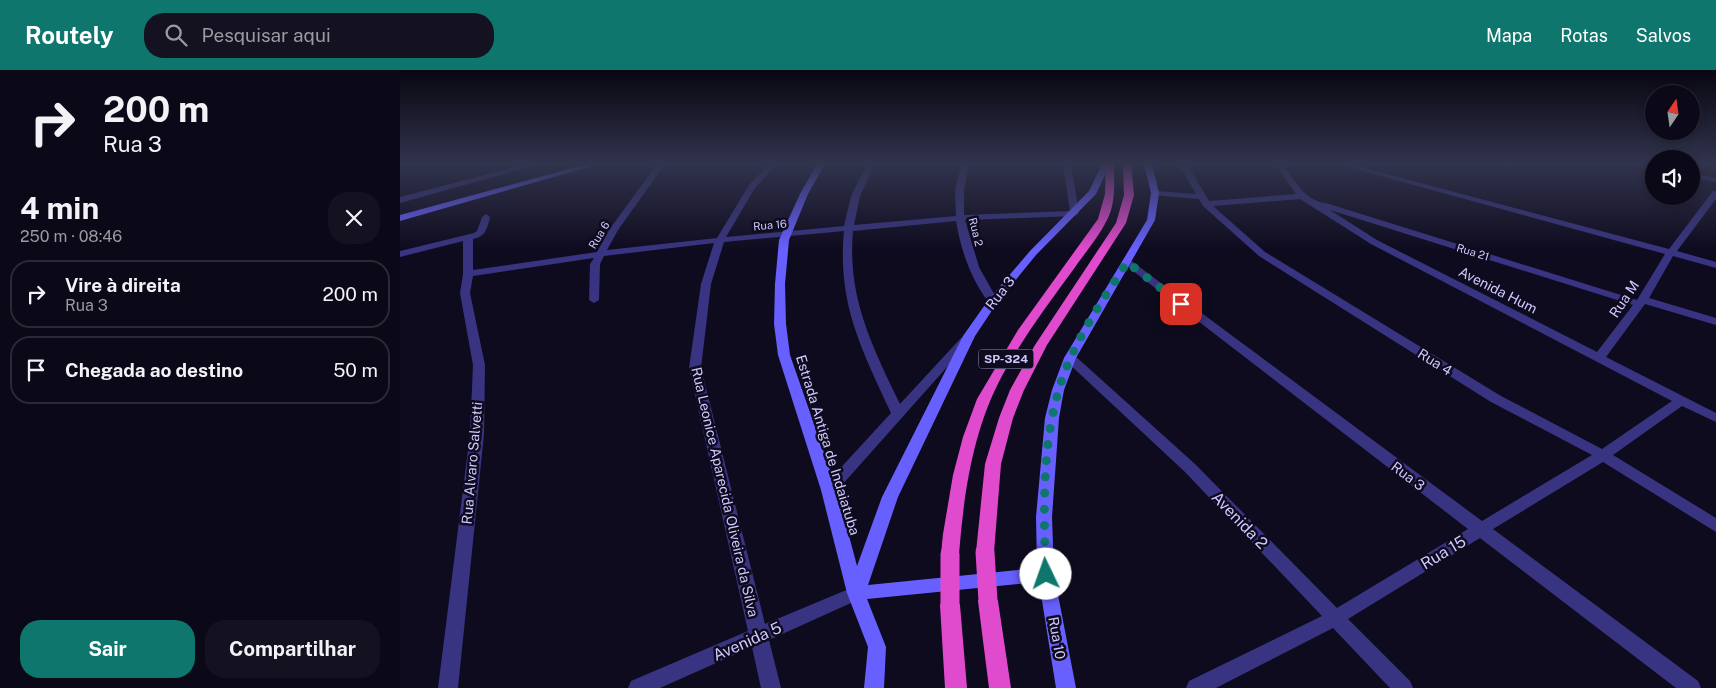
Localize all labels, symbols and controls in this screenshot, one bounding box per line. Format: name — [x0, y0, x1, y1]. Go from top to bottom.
search box — [144, 13, 494, 58]
text: Routely — [25, 21, 114, 49]
icon: search — [162, 21, 190, 49]
text: Pesquisar aqui — [202, 24, 331, 46]
text: Mapa — [1486, 25, 1532, 46]
text: Rotas — [1560, 25, 1608, 46]
text: Salvos — [1636, 25, 1691, 46]
north arrow — [1645, 85, 1700, 140]
map controls — [1645, 85, 1700, 205]
text: 200 m — [103, 89, 209, 130]
icon: right — [20, 90, 85, 155]
text: Rua 3 — [103, 131, 162, 157]
button: sound — [1645, 150, 1700, 205]
text: 4 min — [20, 190, 99, 226]
button: close — [328, 192, 380, 244]
street label: Rua 2 — [967, 216, 985, 248]
street label: Rua 16 — [753, 218, 788, 232]
street label: Rua 6 — [586, 219, 612, 251]
text: 250 m · 08:46 — [20, 227, 122, 246]
street label: Rua 21 — [1455, 241, 1491, 263]
street label: Avenida Hum — [1456, 263, 1540, 317]
street label: Rua 3 — [982, 273, 1018, 313]
text: Vire à direita — [65, 274, 181, 296]
street label: Rua M — [1606, 278, 1642, 320]
icon: right — [22, 280, 50, 308]
text: 200 m — [322, 283, 378, 305]
pin — [1160, 283, 1202, 325]
icon: arrive — [1167, 290, 1195, 318]
text: Rua 3 — [65, 296, 108, 315]
street label: Rua 4 — [1415, 345, 1455, 379]
road number: SP-324 — [978, 350, 1034, 368]
street label: Estrada Antiga de Indaiatuba — [793, 353, 863, 537]
icon: arrive — [22, 356, 50, 384]
text: Chegada ao destino — [65, 359, 243, 381]
text: 50 m — [333, 359, 378, 381]
street label: Rua Leonice Aparecida Oliveira da Silva — [688, 366, 762, 618]
street label: Rua Alvaro Salvetti — [459, 401, 485, 525]
street label: Rua 3 — [1388, 458, 1428, 494]
street label: Avenida 2 — [1208, 488, 1272, 553]
street label: Rua 15 — [1417, 532, 1469, 573]
position arrow — [1019, 547, 1071, 599]
street label: Rua 10 — [1045, 615, 1069, 661]
street label: Avenida 5 — [710, 618, 784, 665]
button: Sair — [20, 620, 195, 678]
button: Compartilhar — [205, 620, 380, 678]

